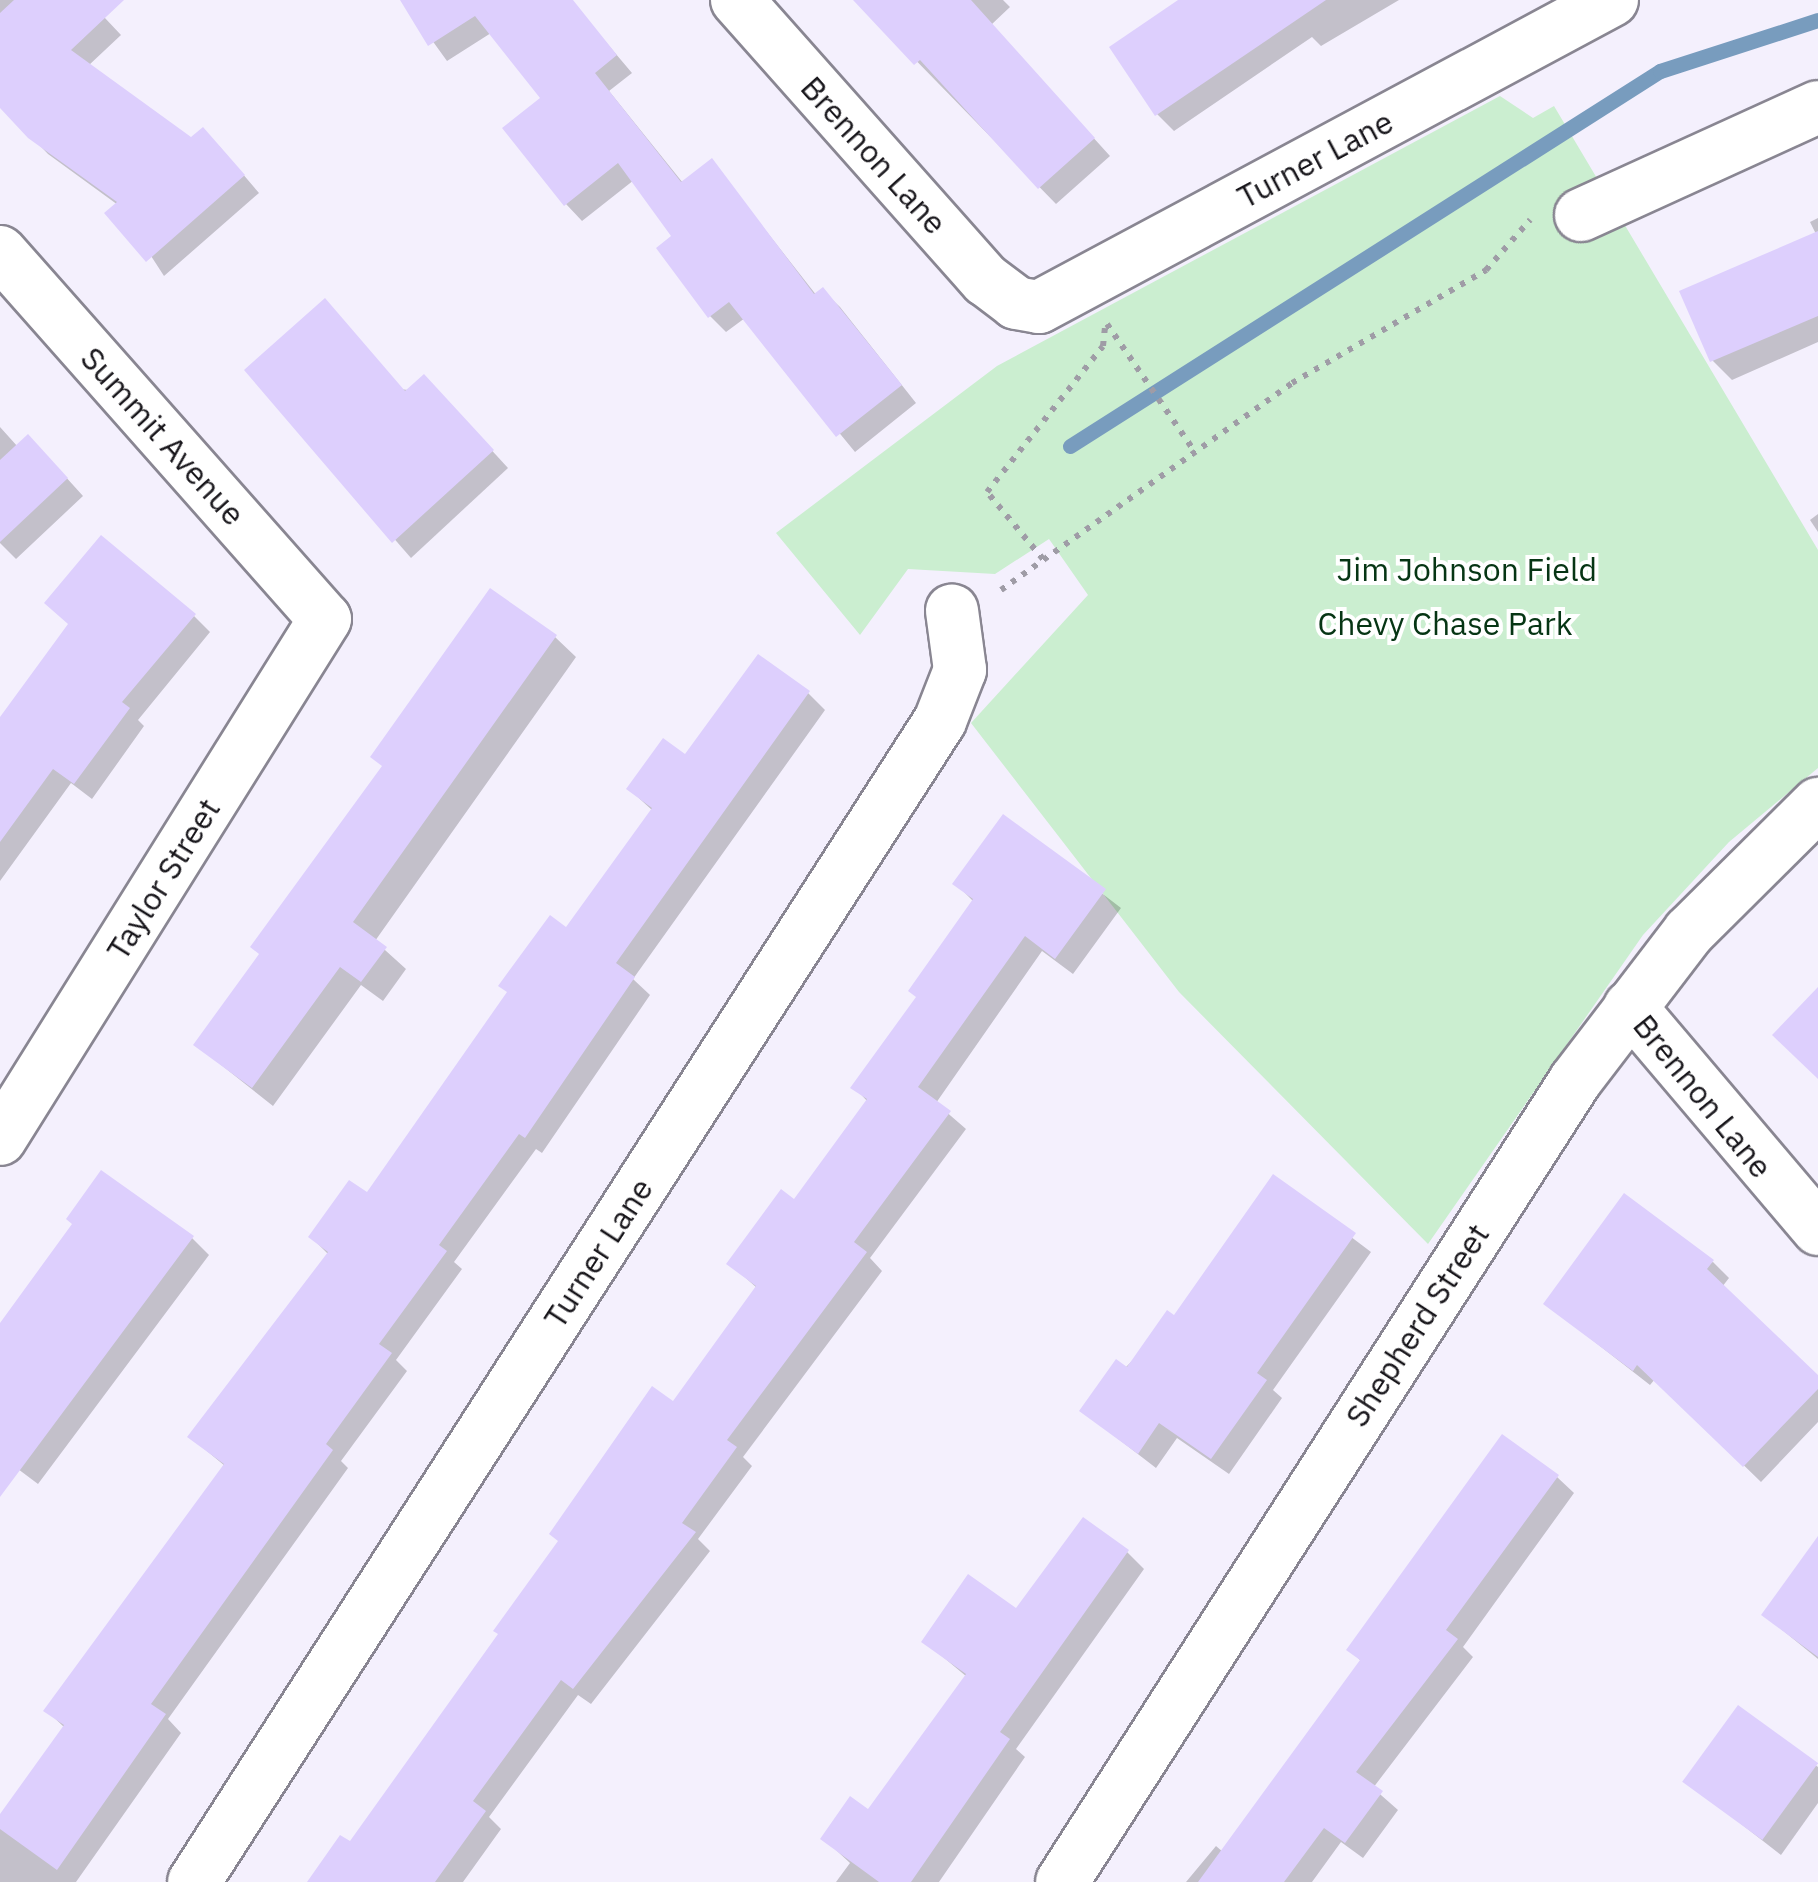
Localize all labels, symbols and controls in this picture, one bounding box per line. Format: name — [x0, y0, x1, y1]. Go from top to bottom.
street label: Brennon Lane — [793, 68, 955, 242]
street label: Turner Lane — [1231, 102, 1399, 216]
street label: Summit Avenue — [73, 339, 253, 533]
park label: Jim Johnson Field — [1337, 550, 1597, 588]
park label: Chevy Chase Park — [1317, 604, 1573, 642]
street label: Taylor Street — [98, 791, 228, 967]
street label: Brennon Lane — [1625, 1007, 1781, 1185]
street label: Turner Lane — [535, 1171, 661, 1335]
street label: Shepherd Street — [1337, 1216, 1497, 1434]

